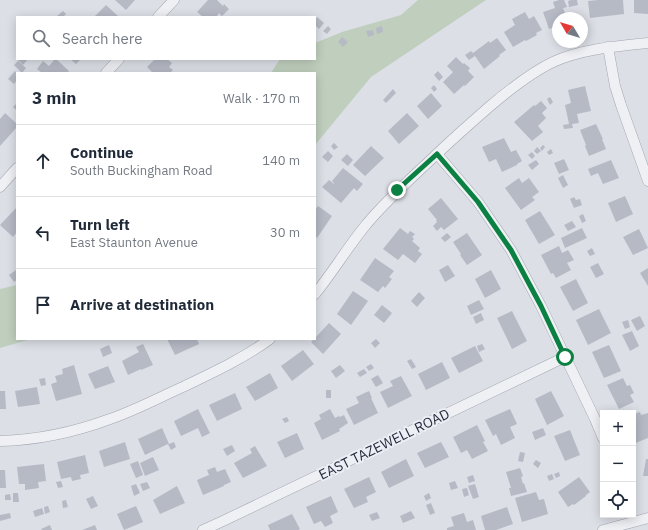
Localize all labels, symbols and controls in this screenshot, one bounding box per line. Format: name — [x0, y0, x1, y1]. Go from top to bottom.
north arrow — [552, 12, 588, 48]
search box — [16, 16, 316, 60]
icon: search — [30, 27, 52, 49]
text: Search here — [62, 29, 142, 48]
text: 3 min — [32, 87, 76, 109]
text: Walk · 170 m — [223, 90, 300, 107]
text: Continue — [70, 143, 134, 162]
icon: ahead — [32, 150, 54, 172]
text: 140 m — [262, 152, 300, 169]
text: South Buckingham Road — [70, 162, 213, 179]
route end — [388, 181, 406, 199]
text: Turn left — [70, 215, 130, 234]
icon: left — [32, 222, 54, 244]
text: 30 m — [270, 224, 300, 241]
text: East Staunton Avenue — [70, 234, 198, 251]
icon: arrive — [32, 294, 54, 316]
text: Arrive at destination — [70, 295, 214, 314]
route start — [556, 348, 574, 366]
street label: EAST TAZEWELL ROAD — [316, 404, 452, 484]
map controls — [600, 410, 636, 518]
button: + — [600, 410, 636, 446]
button: − — [600, 446, 636, 482]
button: locate — [600, 482, 636, 518]

